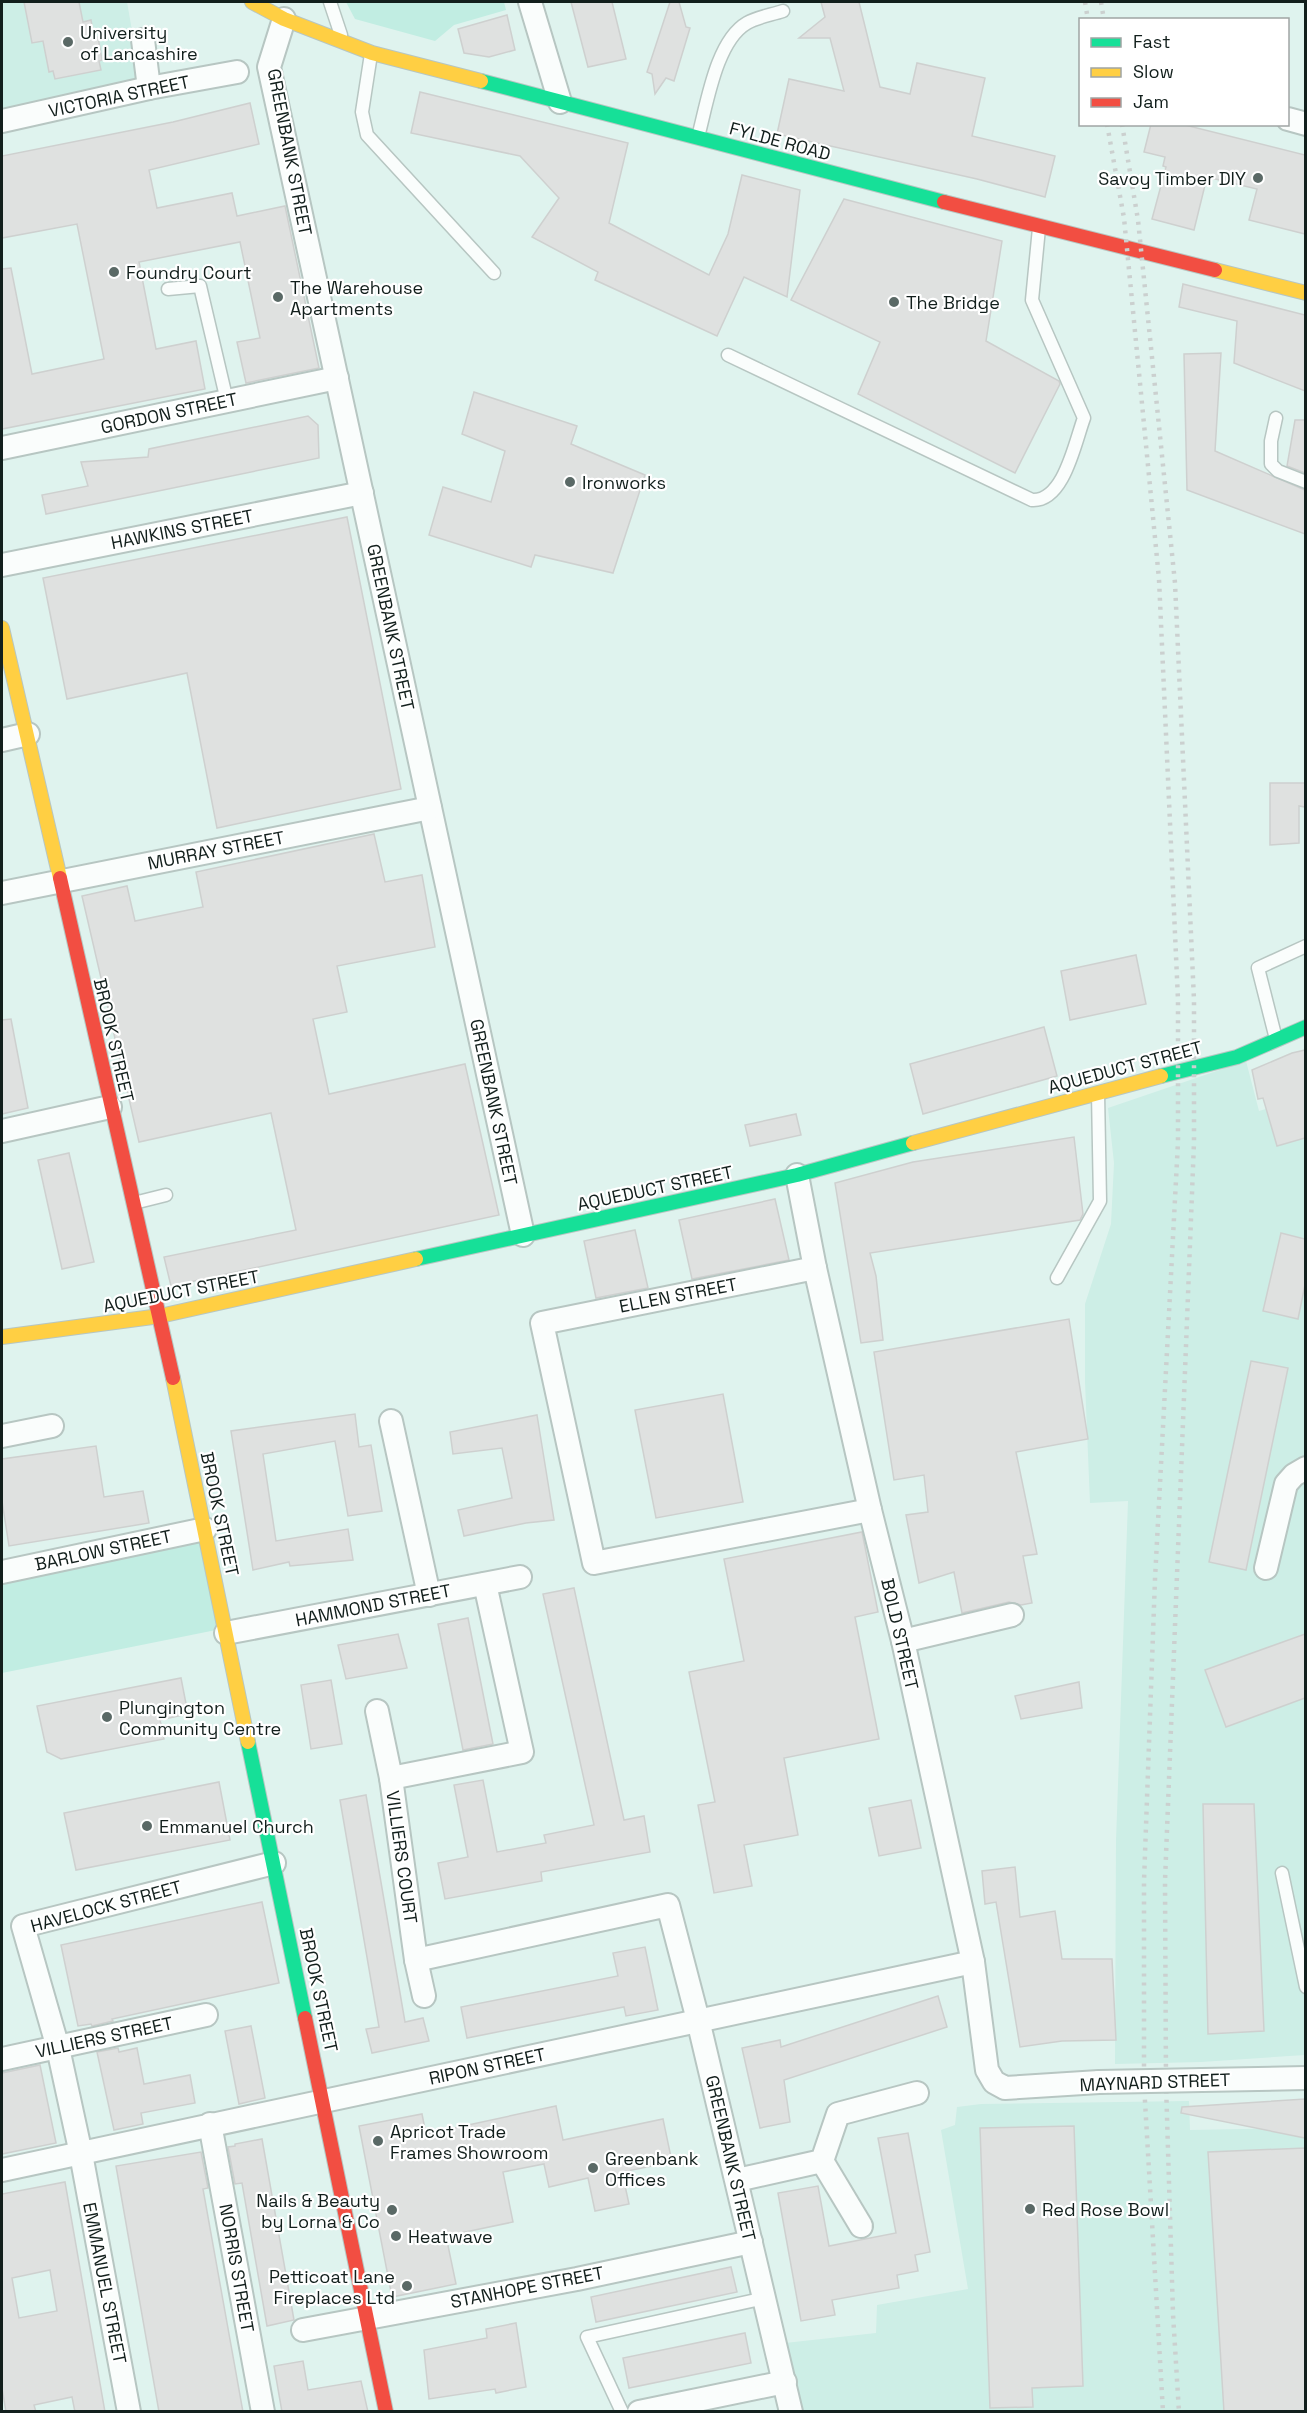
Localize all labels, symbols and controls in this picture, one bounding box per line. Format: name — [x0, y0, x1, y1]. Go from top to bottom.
legend — [1079, 18, 1289, 126]
place label: University of Lancashire — [80, 21, 198, 65]
text: Fast — [1133, 30, 1170, 53]
marker: University of Lancashire — [61, 35, 75, 49]
text: Slow — [1133, 60, 1174, 83]
street label: GREENBANK STREET — [263, 67, 318, 238]
street label: VICTORIA STREET — [46, 70, 192, 122]
text: Jam — [1133, 90, 1169, 113]
street label: FYLDE ROAD — [727, 116, 833, 166]
place label: Savoy Timber DIY — [1098, 167, 1246, 190]
marker: Savoy Timber DIY — [1251, 171, 1265, 185]
place label: Foundry Court — [126, 261, 252, 284]
marker: Foundry Court — [107, 265, 121, 279]
place label: The Warehouse Apartments — [290, 276, 423, 320]
marker: The Warehouse Apartments — [271, 290, 285, 304]
place label: The Bridge — [906, 291, 1000, 314]
marker: The Bridge — [887, 295, 901, 309]
street label: GORDON STREET — [99, 387, 240, 439]
place label: Ironworks — [582, 471, 666, 494]
marker: Ironworks — [563, 475, 577, 489]
street label: HAWKINS STREET — [109, 504, 256, 554]
street label: GREENBANK STREET — [362, 542, 420, 713]
street label: MURRAY STREET — [146, 825, 287, 875]
street label: BROOK STREET — [89, 976, 139, 1104]
street label: GREENBANK STREET — [465, 1017, 523, 1188]
street label: AQUEDUCT STREET — [1045, 1035, 1205, 1099]
street label: AQUEDUCT STREET — [575, 1160, 735, 1216]
street label: AQUEDUCT STREET — [101, 1265, 261, 1317]
street label: ELLEN STREET — [617, 1272, 739, 1318]
street label: BROOK STREET — [196, 1450, 244, 1579]
street label: BARLOW STREET — [32, 1524, 174, 1576]
street label: BOLD STREET — [876, 1576, 924, 1692]
street label: HAMMOND STREET — [293, 1579, 453, 1631]
place label: Plungington Community Centre — [119, 1696, 281, 1740]
marker: Plungington Community Centre — [100, 1710, 114, 1724]
street label: VILLIERS COURT — [381, 1789, 423, 1925]
place label: Emmanuel Church — [159, 1815, 314, 1838]
marker: Emmanuel Church — [140, 1819, 154, 1833]
street label: HAVELOCK STREET — [28, 1875, 184, 1937]
street label: BROOK STREET — [295, 1926, 343, 2055]
street label: VILLIERS STREET — [33, 2011, 175, 2063]
street label: RIPON STREET — [427, 2042, 548, 2090]
street label: MAYNARD STREET — [1079, 2068, 1231, 2096]
street label: GREENBANK STREET — [701, 2073, 761, 2244]
place label: Apricot Trade Frames Showroom — [390, 2120, 548, 2164]
marker: Apricot Trade Frames Showroom — [371, 2134, 385, 2148]
place label: Greenbank Offices — [605, 2147, 699, 2191]
marker: Greenbank Offices — [586, 2161, 600, 2175]
place label: Nails & Beauty by Lorna & Co — [256, 2189, 380, 2233]
place label: Red Rose Bowl — [1042, 2198, 1169, 2221]
street label: EMMANUEL STREET — [78, 2200, 132, 2366]
street label: NORRIS STREET — [214, 2202, 260, 2334]
marker: Red Rose Bowl — [1023, 2202, 1037, 2216]
marker: Nails & Beauty by Lorna & Co — [385, 2203, 399, 2217]
place label: Heatwave — [408, 2225, 493, 2248]
marker: Heatwave — [389, 2229, 403, 2243]
street label: STANHOPE STREET — [448, 2261, 606, 2313]
place label: Petticoat Lane Fireplaces Ltd — [269, 2265, 395, 2309]
marker: Petticoat Lane Fireplaces Ltd — [400, 2279, 414, 2293]

